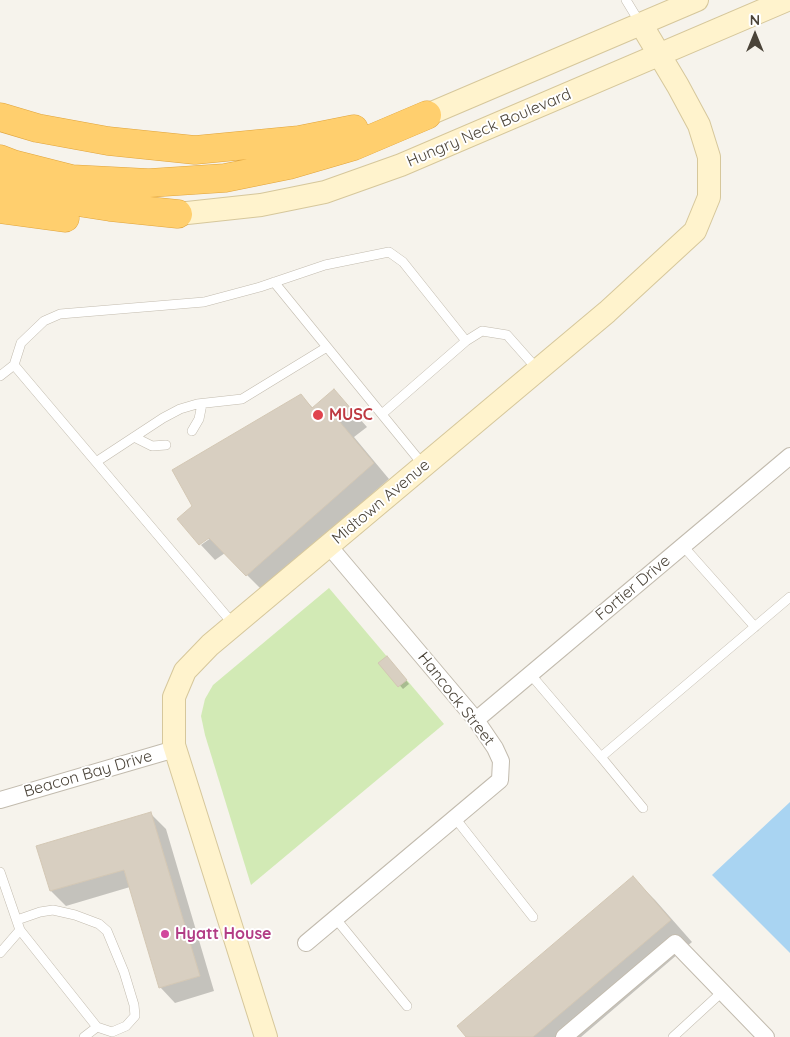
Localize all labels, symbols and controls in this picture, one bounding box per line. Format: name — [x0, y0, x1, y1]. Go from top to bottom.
north arrow — [730, 10, 780, 60]
text: N — [750, 11, 760, 29]
street label: Hungry Neck Boulevard — [404, 85, 574, 171]
place label: MUSC — [329, 405, 373, 425]
marker: MUSC — [311, 408, 325, 422]
street label: Midtown Avenue — [328, 456, 434, 548]
street label: Fortier Drive — [592, 551, 674, 625]
street label: Hancock Street — [414, 648, 498, 750]
street label: Beacon Bay Drive — [22, 746, 154, 802]
place label: Hyatt House — [175, 924, 272, 944]
marker: Hyatt House — [159, 928, 171, 940]

